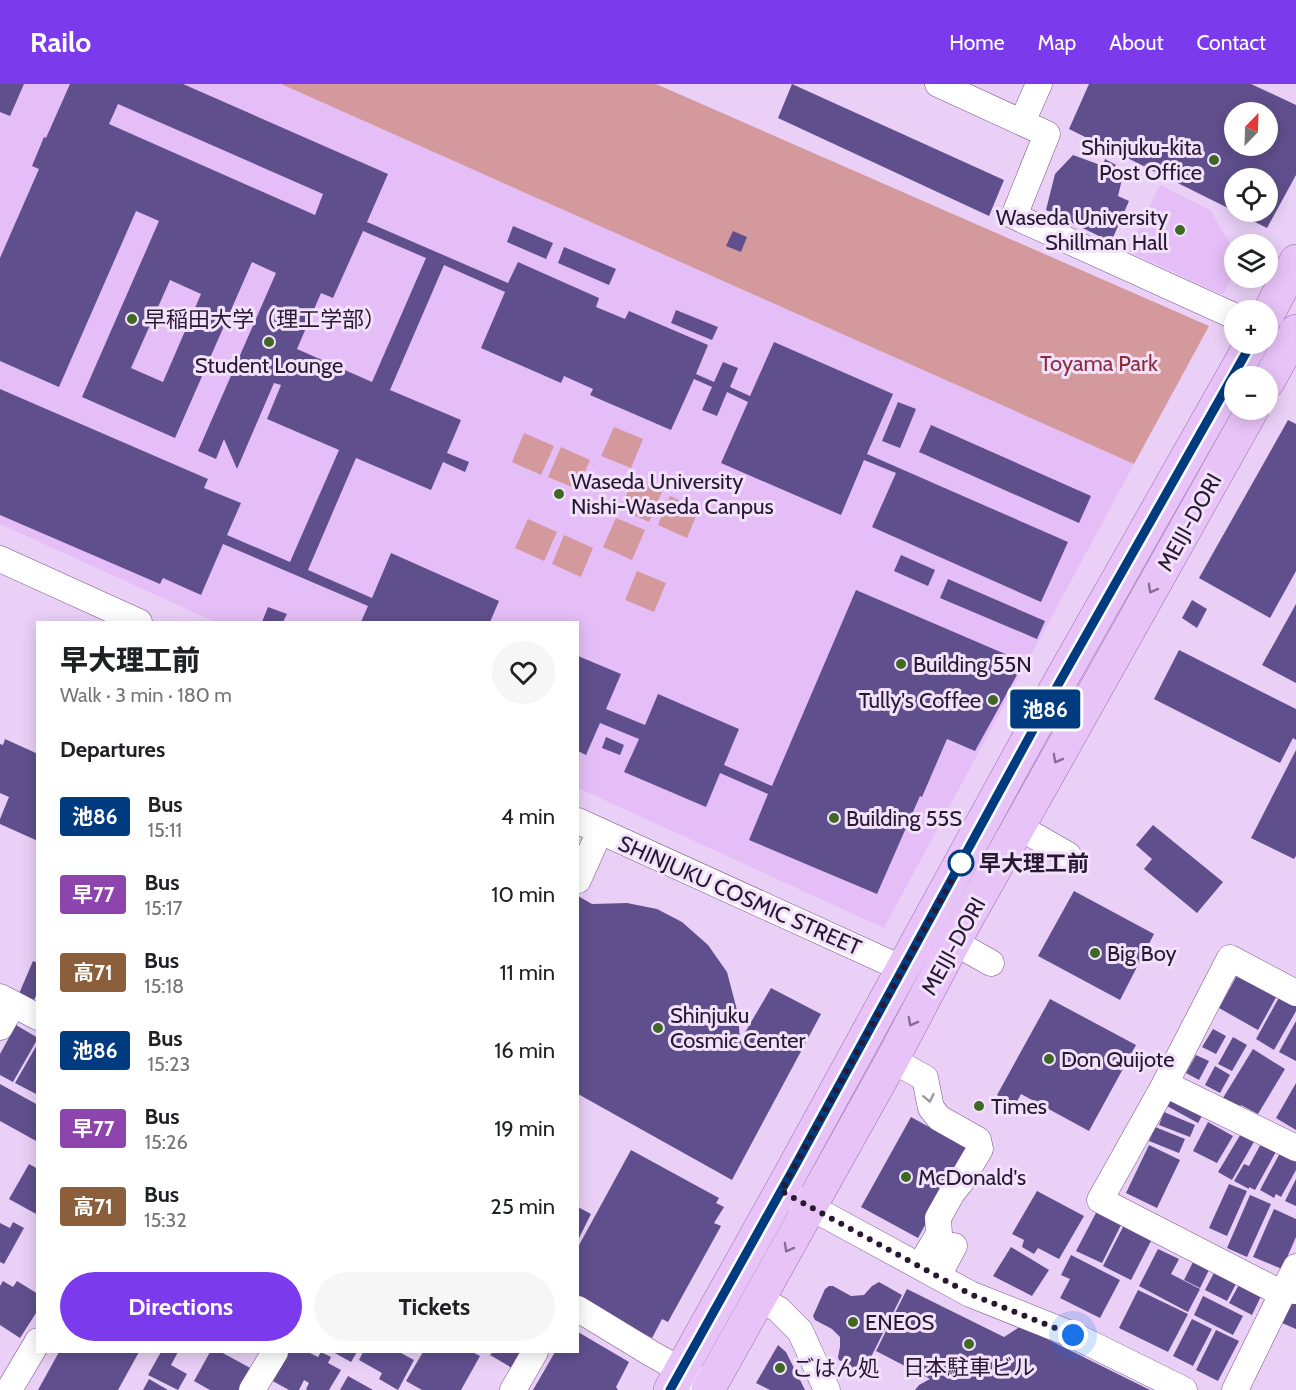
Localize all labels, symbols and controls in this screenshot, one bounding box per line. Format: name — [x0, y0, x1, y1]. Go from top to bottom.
text: Railo — [30, 25, 91, 59]
text: Home — [949, 30, 1005, 55]
text: Map — [1038, 30, 1076, 55]
text: About — [1109, 30, 1163, 55]
text: Contact — [1196, 30, 1266, 55]
north arrow — [1224, 102, 1278, 156]
map controls — [1224, 102, 1278, 420]
place label: Shinjuku-kita Post Office — [1081, 134, 1202, 186]
marker: Shinjuku-kita Post Office — [1207, 153, 1221, 167]
button: locate — [1224, 168, 1278, 222]
place label: Waseda University Shillman Hall — [996, 204, 1169, 256]
marker: Waseda University Shillman Hall — [1173, 223, 1187, 237]
button: layers — [1224, 234, 1278, 288]
button: + — [1224, 300, 1278, 354]
place label: 早稲田大学（理工学部） — [144, 306, 386, 333]
marker: 早稲田大学（理工学部） — [125, 312, 139, 326]
marker: Student Lounge — [262, 335, 276, 349]
park label: Toyama Park — [1040, 350, 1158, 377]
place label: Student Lounge — [195, 352, 343, 379]
button: − — [1224, 366, 1278, 420]
place label: Waseda University Nishi-Waseda Canpus — [571, 468, 774, 520]
street label: MEIJI-DORI — [1151, 469, 1227, 576]
marker: Waseda University Nishi-Waseda Canpus — [552, 487, 566, 501]
one-way arrow — [1148, 583, 1159, 593]
button: heart — [492, 641, 555, 704]
text: 早大理工前 — [60, 643, 200, 677]
place label: Building 55N — [913, 651, 1032, 678]
marker: Building 55N — [894, 657, 908, 671]
text: Walk · 3 min · 180 m — [60, 683, 232, 707]
place label: Tully's Coffee — [859, 687, 981, 714]
line badge: 池86 — [1010, 690, 1080, 728]
marker: Tully's Coffee — [986, 693, 1000, 707]
text: 池86 — [1022, 697, 1068, 722]
text: Departures — [60, 736, 165, 763]
one-way arrow — [1053, 753, 1064, 763]
text: Bus — [148, 791, 183, 818]
text: 4 min — [501, 803, 555, 830]
text: 池86 — [72, 804, 118, 829]
place label: Building 55S — [846, 805, 962, 832]
marker: Building 55S — [827, 811, 841, 825]
text: 15:11 — [148, 818, 182, 842]
street label: SHINJUKU COSMIC STREET — [614, 830, 866, 961]
marker: 早大理工前 — [948, 850, 974, 876]
place label: 早大理工前 — [979, 850, 1089, 877]
text: Bus — [144, 869, 180, 896]
text: 10 min — [491, 881, 555, 908]
text: 早77 — [72, 882, 114, 907]
street label: MEIJI-DORI — [915, 893, 991, 1000]
text: 15:17 — [144, 896, 183, 920]
place label: Big Boy — [1107, 940, 1177, 967]
marker: Big Boy — [1088, 946, 1102, 960]
text: Bus — [144, 947, 179, 974]
text: 11 min — [499, 959, 555, 986]
text: 高71 — [73, 960, 113, 985]
text: 15:18 — [144, 974, 184, 998]
place label: Shinjuku Cosmic Center — [670, 1002, 806, 1054]
one-way arrow — [908, 1015, 919, 1026]
marker: Shinjuku Cosmic Center — [651, 1021, 665, 1035]
text: Bus — [148, 1025, 183, 1052]
text: 16 min — [494, 1037, 555, 1064]
text: 池86 — [72, 1038, 118, 1063]
place label: Don Quijote — [1061, 1046, 1174, 1073]
text: 15:23 — [148, 1052, 190, 1076]
marker: Don Quijote — [1042, 1052, 1056, 1066]
one-way arrow — [922, 1093, 935, 1103]
place label: Times — [991, 1093, 1047, 1120]
marker: Times — [972, 1099, 986, 1113]
text: Bus — [144, 1103, 180, 1130]
text: 19 min — [494, 1115, 555, 1142]
text: 早77 — [72, 1116, 114, 1141]
text: 15:26 — [144, 1130, 188, 1154]
place label: McDonald's — [918, 1164, 1026, 1191]
marker: McDonald's — [899, 1170, 913, 1184]
text: Bus — [144, 1181, 179, 1208]
text: 25 min — [490, 1193, 555, 1220]
text: 高71 — [73, 1194, 113, 1219]
text: 15:32 — [144, 1208, 187, 1232]
one-way arrow — [784, 1242, 795, 1252]
button: Directions — [60, 1272, 302, 1341]
button: Tickets — [314, 1272, 555, 1341]
place label: ENEOS — [865, 1309, 935, 1336]
marker: ENEOS — [846, 1315, 860, 1329]
your location — [1058, 1320, 1088, 1350]
marker: 日本駐車ビル — [962, 1337, 976, 1351]
place label: 日本駐車ビル — [903, 1354, 1035, 1381]
place label: ごはん処 — [792, 1355, 880, 1382]
marker: ごはん処 — [773, 1361, 787, 1375]

